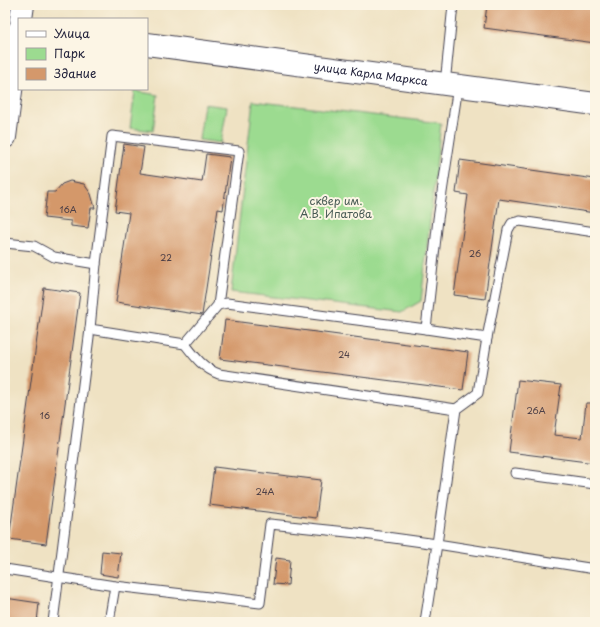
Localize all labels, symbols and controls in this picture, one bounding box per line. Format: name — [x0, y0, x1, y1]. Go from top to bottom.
legend — [18, 18, 148, 90]
text: Улица — [54, 24, 90, 42]
text: Парк — [54, 44, 86, 62]
street label: улица Карла Маркса — [313, 57, 429, 90]
text: Здание — [54, 64, 96, 82]
park label: сквер им. А.В. Ипатова — [300, 192, 372, 222]
house number: 16А — [59, 202, 77, 216]
house number: 26 — [469, 246, 481, 260]
house number: 22 — [160, 250, 172, 264]
house number: 24 — [338, 347, 350, 361]
house number: 26А — [526, 403, 546, 417]
house number: 16 — [40, 408, 50, 422]
house number: 24А — [256, 484, 275, 498]

